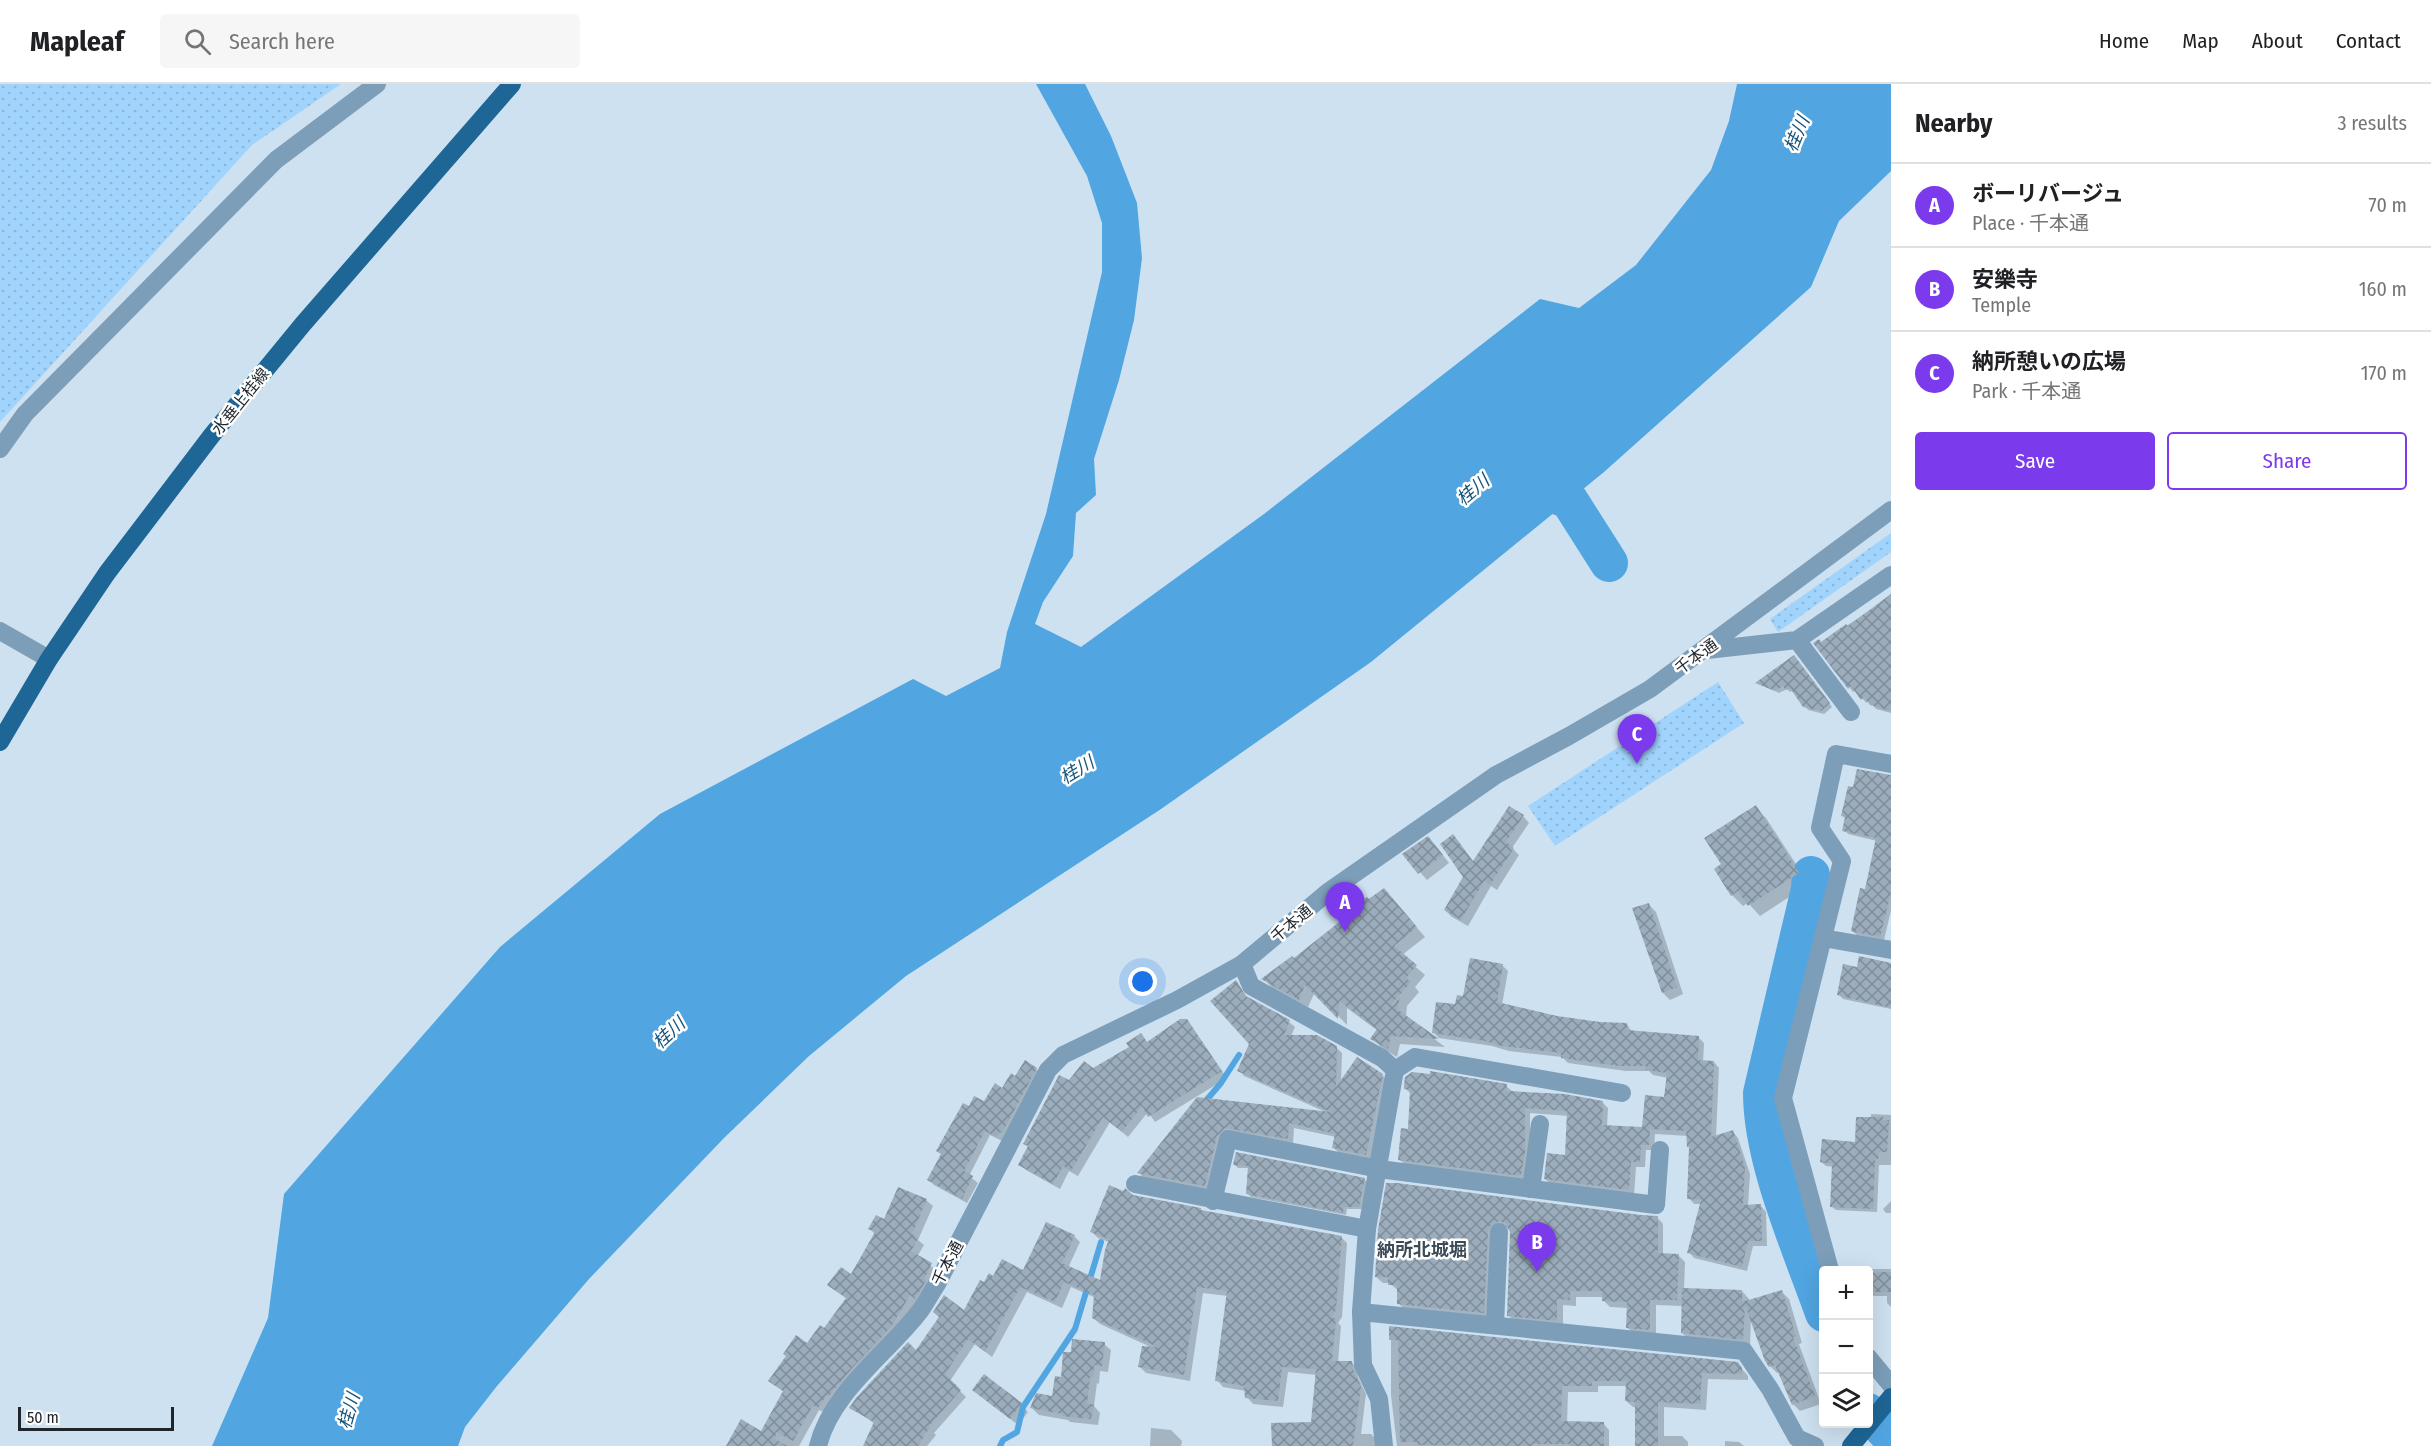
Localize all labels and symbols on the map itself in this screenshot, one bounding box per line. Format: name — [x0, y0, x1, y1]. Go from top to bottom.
water label: 桂川 — [1780, 111, 1815, 155]
street label: 水垂上桂線 — [208, 364, 273, 438]
water label: 桂川 — [1452, 469, 1495, 510]
street label: 千本通 — [1671, 635, 1721, 678]
pin: C — [1618, 714, 1656, 764]
water label: 桂川 — [1056, 750, 1100, 789]
pin: A — [1326, 882, 1364, 932]
street label: 千本通 — [1267, 901, 1316, 946]
your location — [1128, 967, 1157, 996]
water label: 桂川 — [648, 1011, 691, 1053]
pin: B — [1518, 1222, 1556, 1272]
street label: 千本通 — [928, 1238, 967, 1289]
district label: 納所北城堀 — [1377, 1239, 1467, 1261]
water label: 桂川 — [333, 1389, 365, 1431]
scale bar — [18, 1404, 174, 1432]

